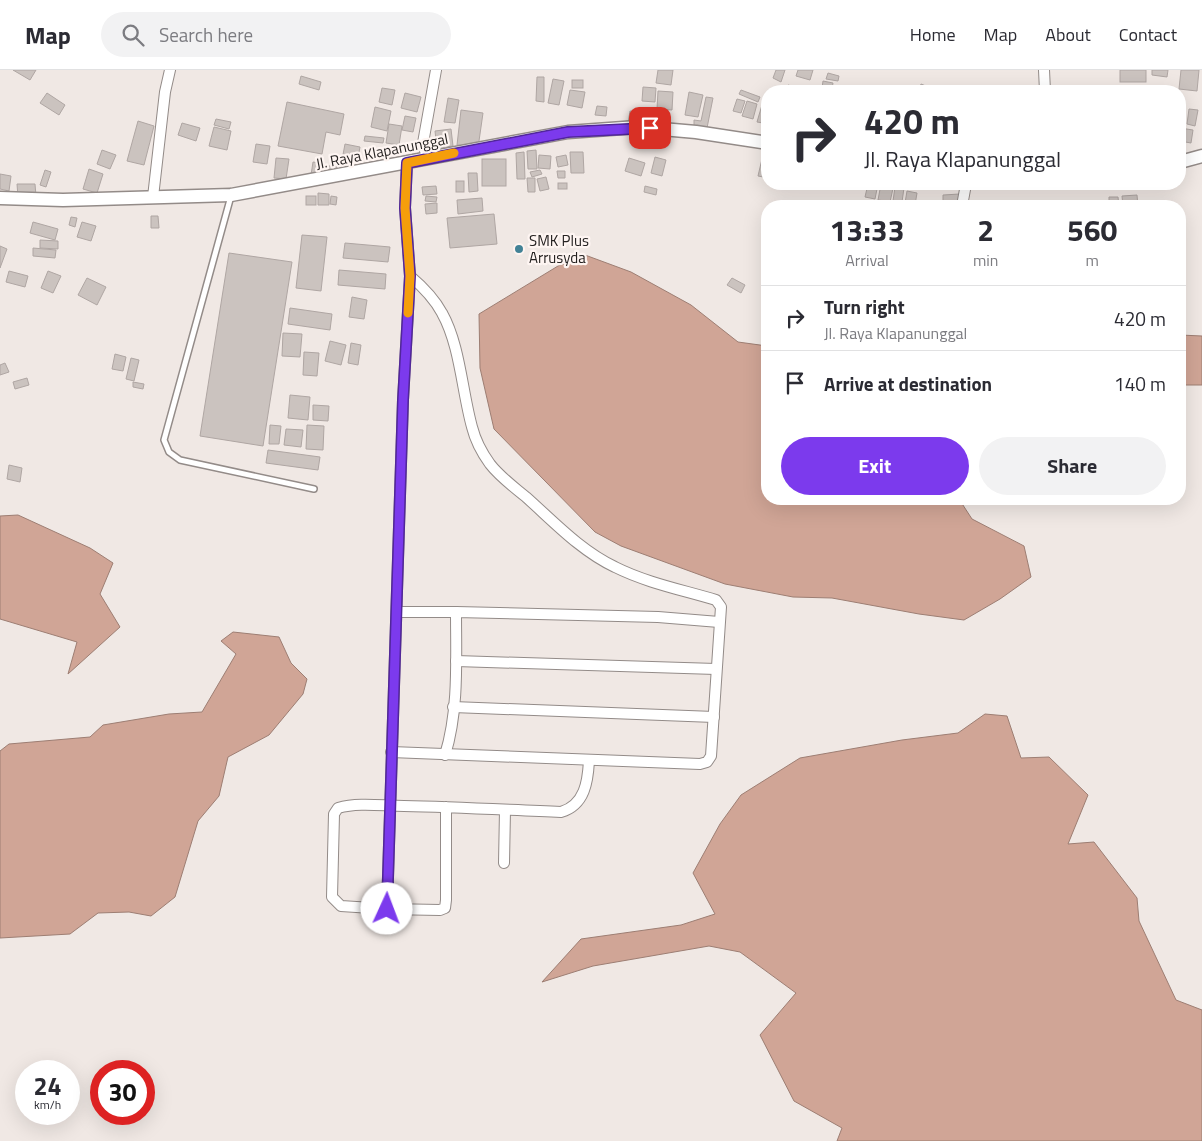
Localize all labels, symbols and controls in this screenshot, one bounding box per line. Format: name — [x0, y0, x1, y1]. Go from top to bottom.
search box — [101, 12, 451, 57]
text: Map — [25, 17, 71, 53]
text: Search here — [159, 20, 253, 49]
icon: search — [119, 21, 147, 49]
text: Home — [910, 21, 956, 48]
text: Map — [984, 21, 1017, 48]
text: About — [1045, 21, 1091, 48]
text: Contact — [1119, 21, 1177, 48]
text: 420 m — [864, 94, 960, 148]
icon: right — [781, 105, 846, 170]
pin — [629, 107, 671, 149]
icon: arrive — [636, 114, 664, 142]
street label: Jl. Raya Klapanunggal — [314, 127, 450, 175]
text: Jl. Raya Klapanunggal — [864, 142, 1061, 176]
text: 13:33 — [830, 207, 904, 253]
text: 2 — [977, 207, 994, 253]
text: 560 — [1067, 207, 1117, 253]
place label: SMK Plus Arrusyda — [529, 229, 589, 269]
marker: SMK Plus Arrusyda — [513, 243, 525, 255]
text: Arrival — [845, 248, 889, 272]
text: min — [973, 248, 998, 272]
text: m — [1086, 248, 1099, 272]
text: Turn right — [824, 292, 905, 321]
icon: right — [781, 304, 809, 332]
text: 420 m — [1114, 304, 1166, 333]
text: Jl. Raya Klapanunggal — [824, 321, 967, 345]
icon: arrive — [781, 369, 809, 397]
text: Arrive at destination — [824, 369, 992, 398]
text: 140 m — [1114, 369, 1166, 398]
button: Exit — [781, 437, 969, 495]
button: Share — [979, 437, 1166, 495]
position arrow — [360, 882, 412, 934]
speed limit sign: 30 — [90, 1060, 155, 1125]
text: 24 — [33, 1067, 62, 1105]
text: km/h — [34, 1095, 61, 1114]

